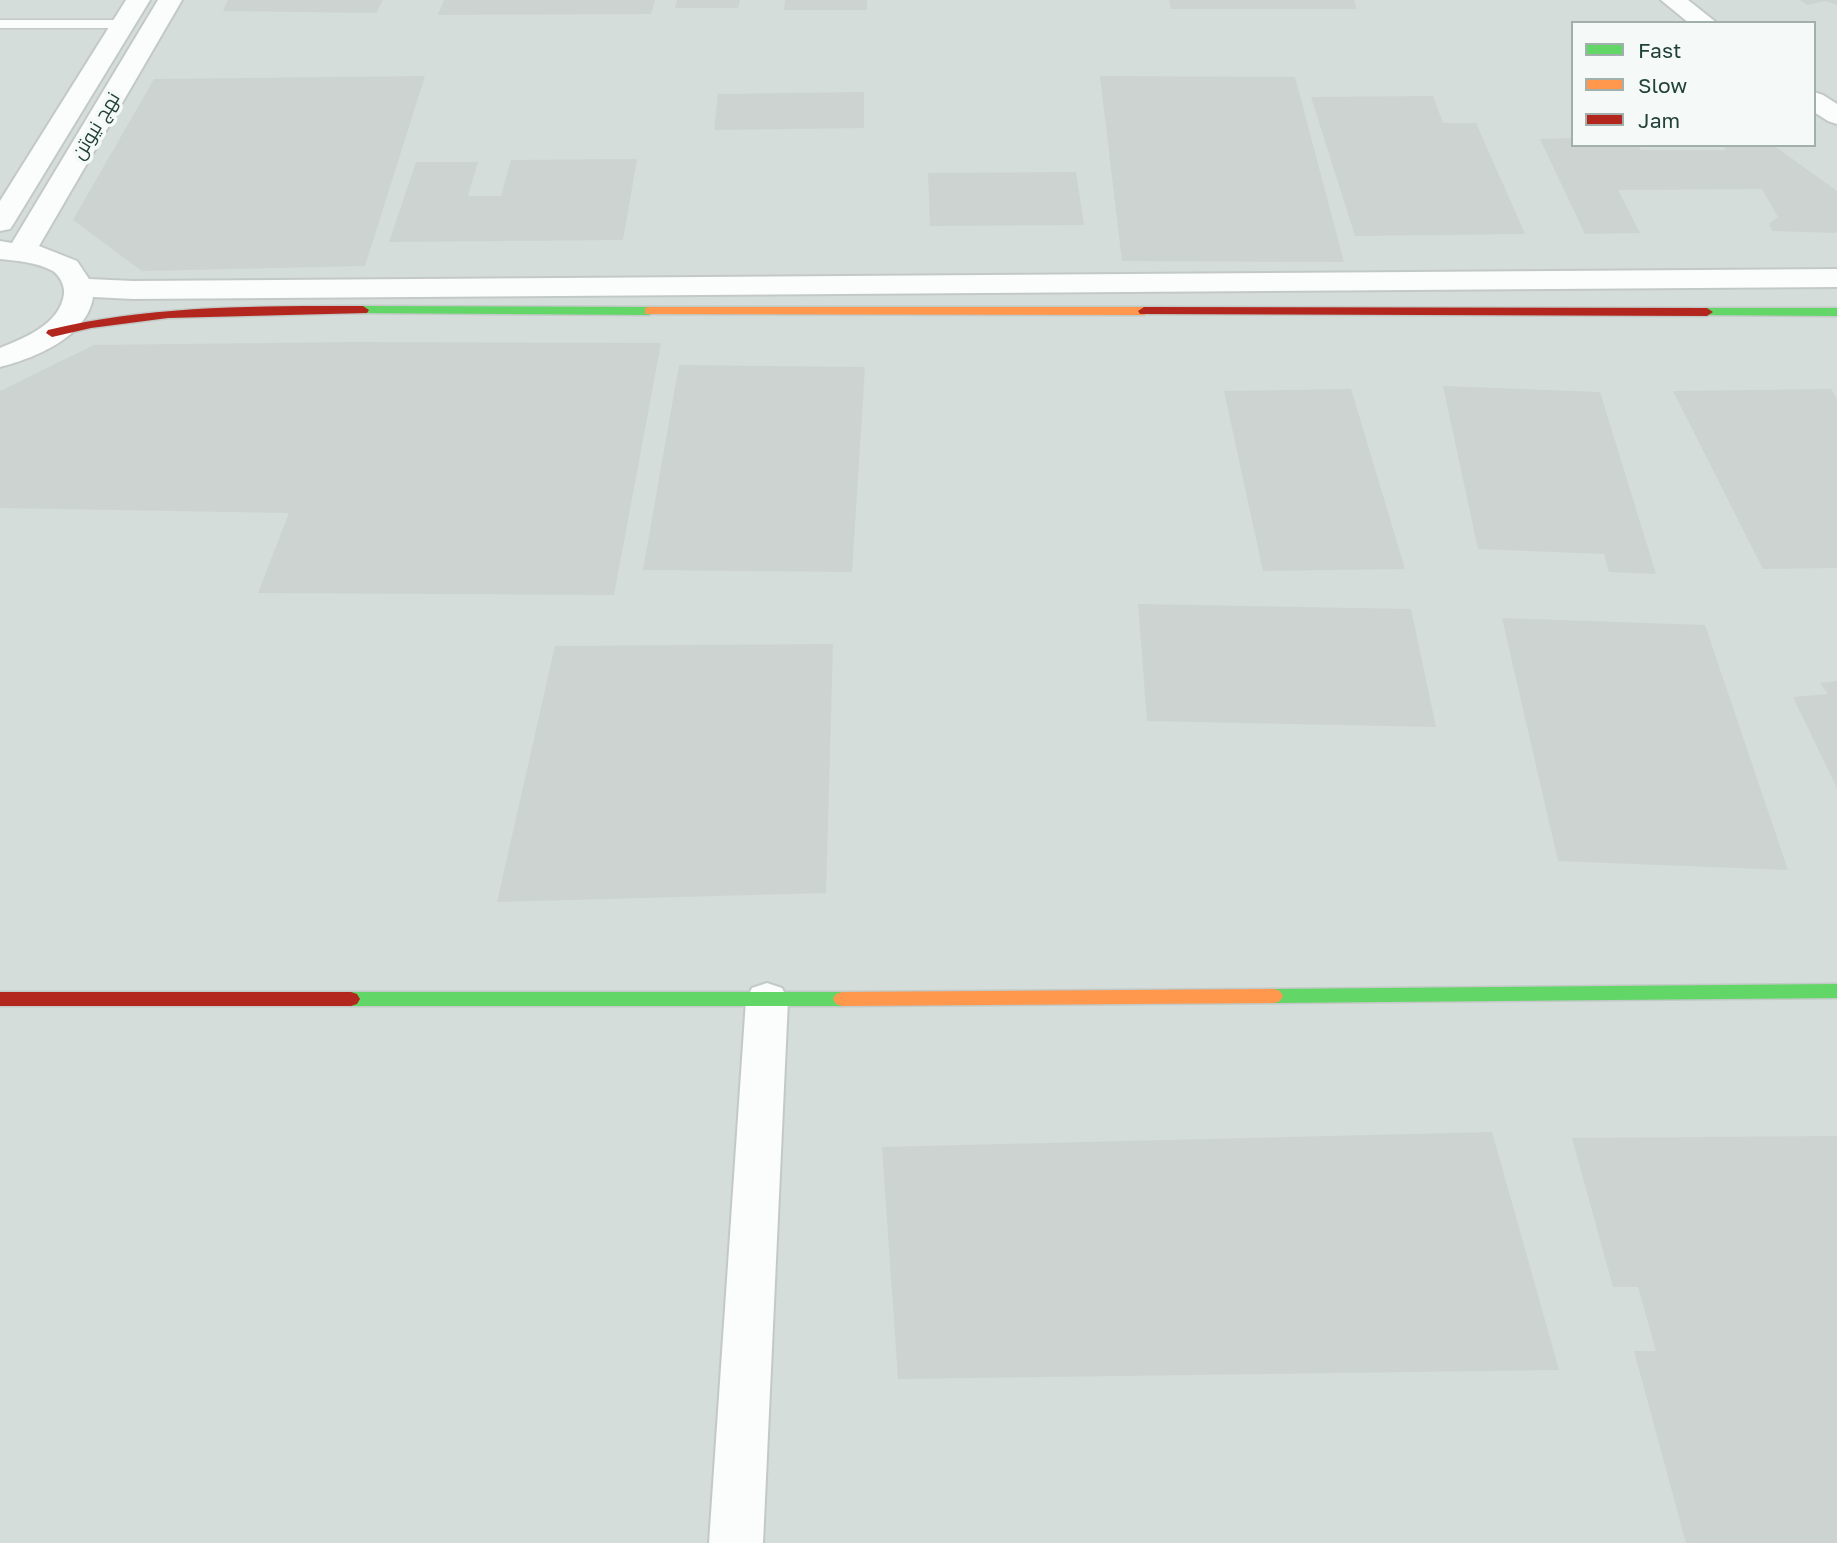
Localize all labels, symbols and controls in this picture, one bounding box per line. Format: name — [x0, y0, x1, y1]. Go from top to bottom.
legend — [1571, 21, 1816, 147]
text: Fast — [1638, 37, 1681, 63]
text: Slow — [1638, 72, 1687, 98]
street label: نهج نيوتن — [67, 88, 125, 164]
text: Jam — [1638, 107, 1680, 133]

